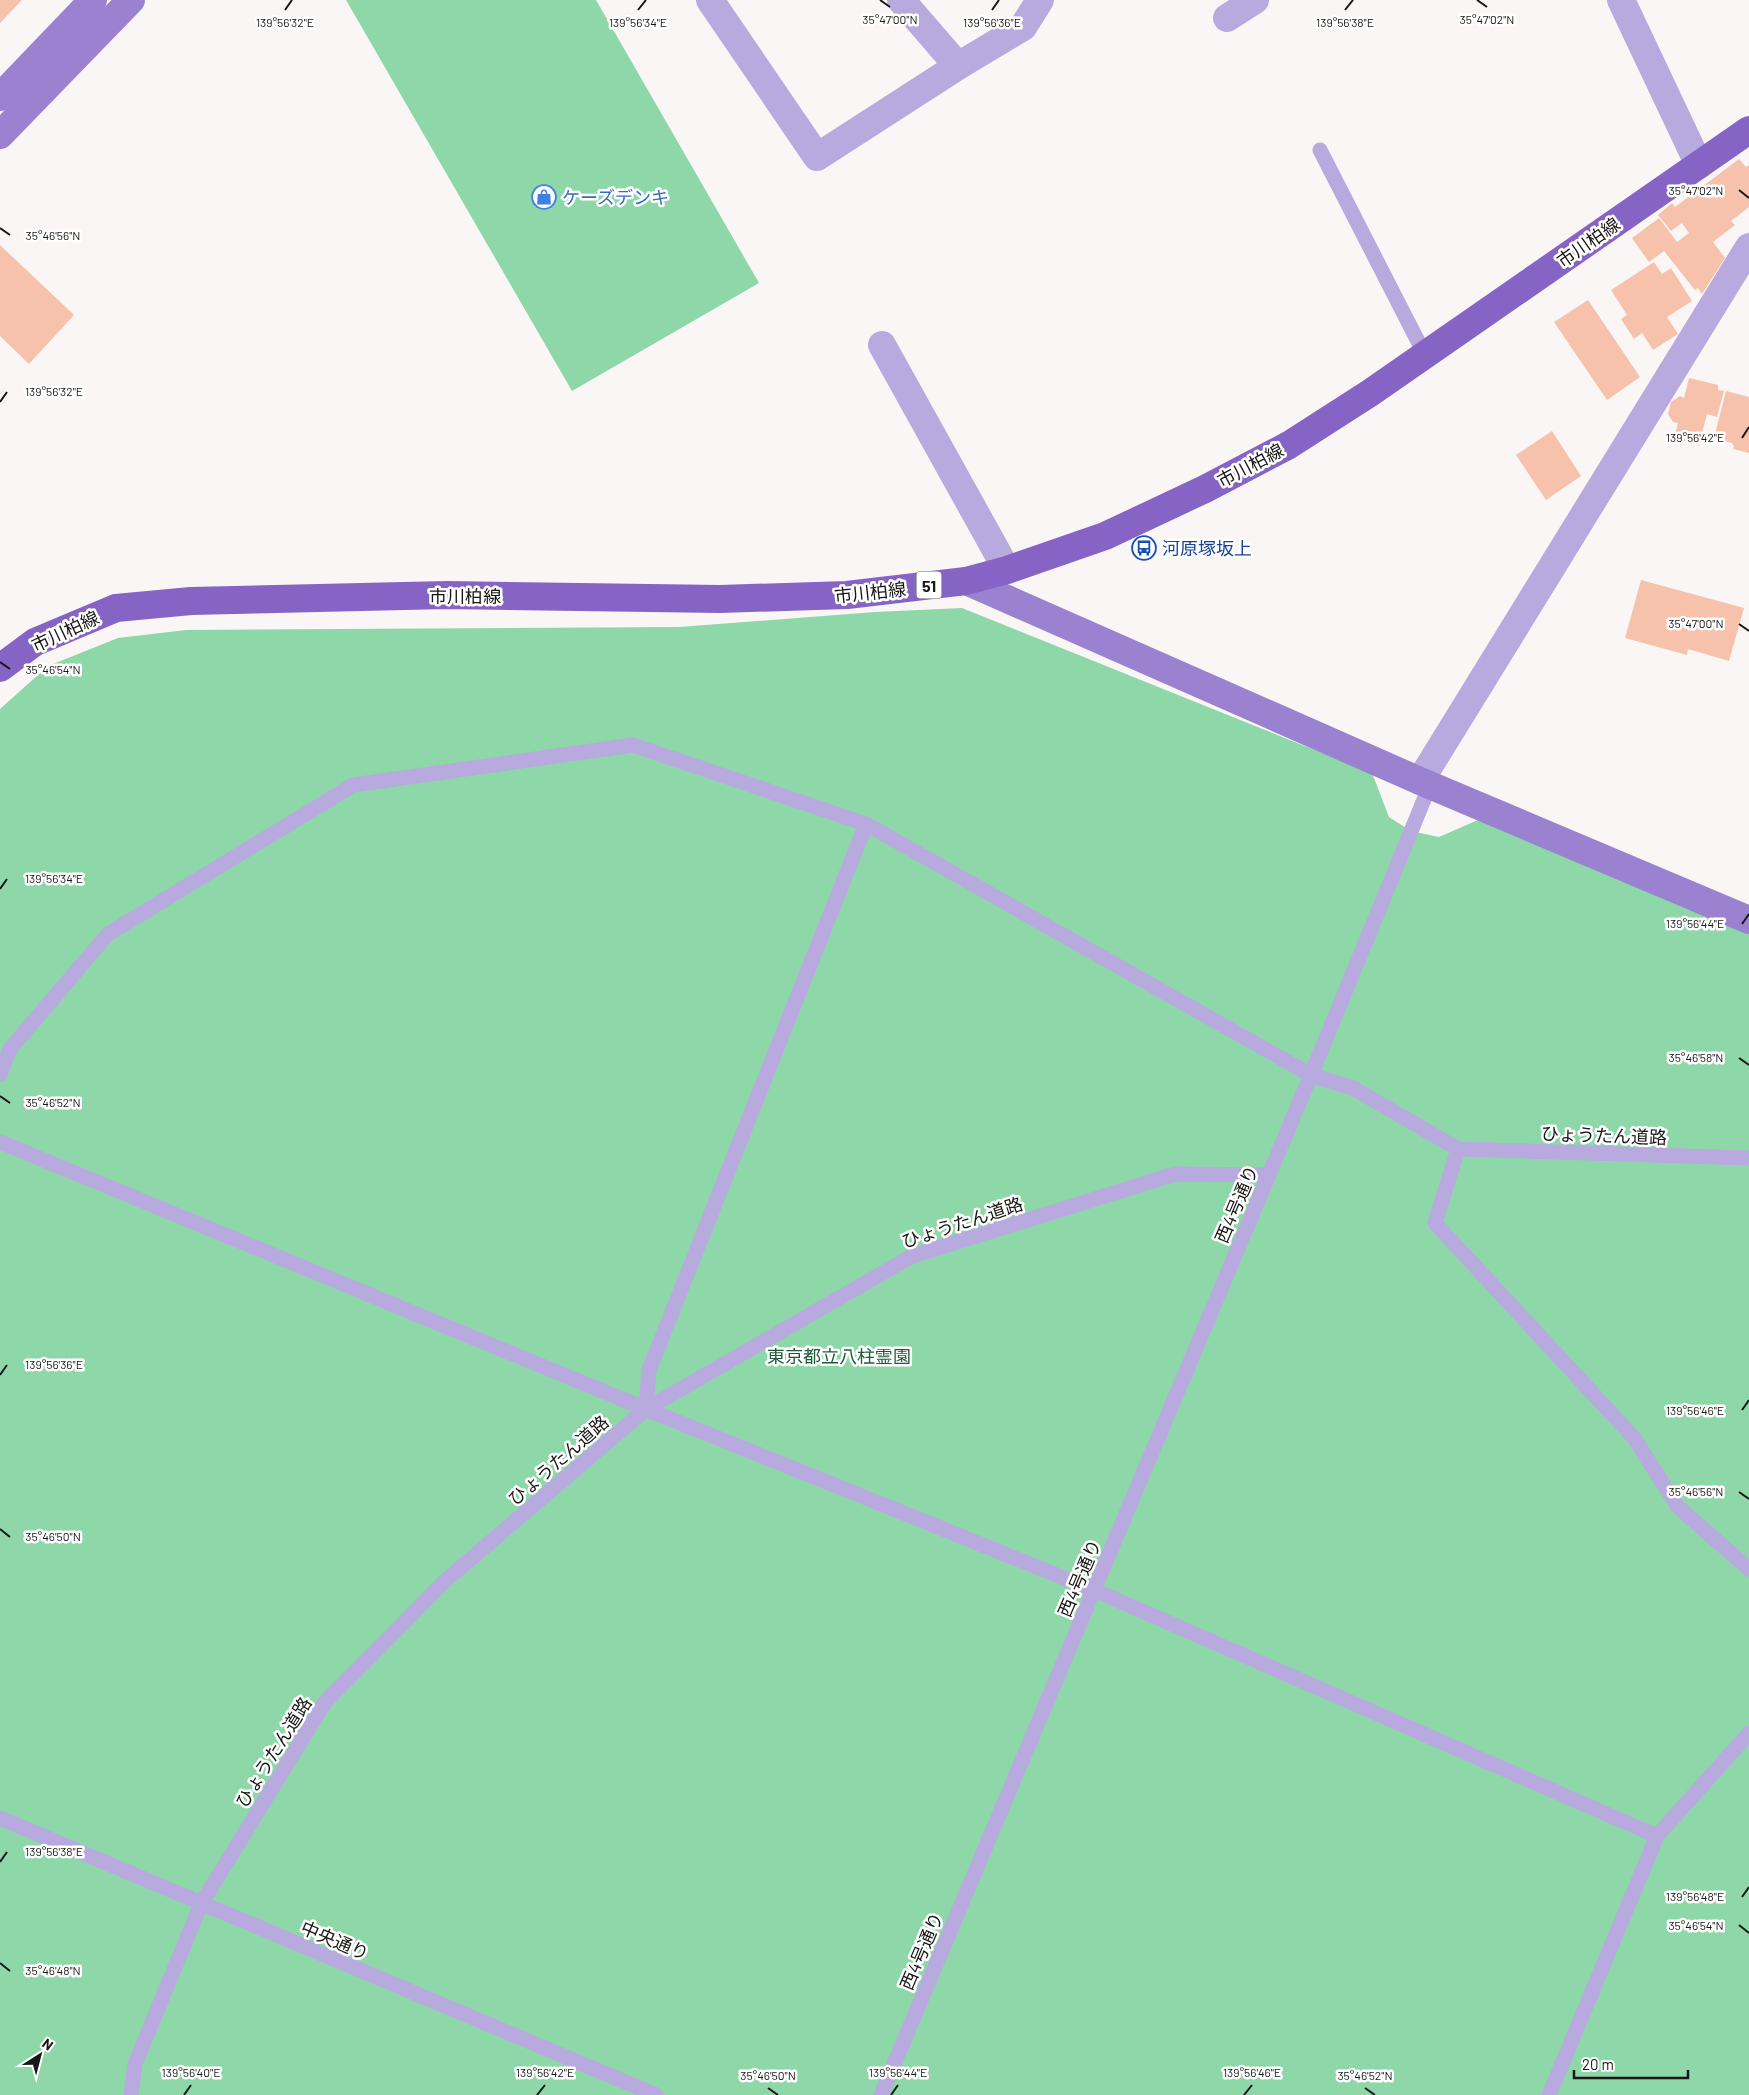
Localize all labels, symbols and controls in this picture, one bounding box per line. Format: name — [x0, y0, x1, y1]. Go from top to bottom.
text: 35°47'00"N — [862, 12, 918, 26]
text: 35°47'02"N — [1460, 12, 1514, 26]
text: 139°56'32"E — [256, 15, 314, 29]
text: 139°56'34"E — [609, 15, 667, 29]
text: 139°56'36"E — [963, 15, 1021, 29]
text: 139°56'38"E — [1316, 15, 1374, 29]
text: 35°47'02"N — [1669, 183, 1723, 197]
shop icon: ケーズデンキ — [531, 184, 557, 210]
place label: ケーズデンキ — [562, 186, 669, 208]
street label: 市川柏線 — [1552, 212, 1624, 272]
text: 35°46'56"N — [26, 228, 80, 242]
text: 139°56'32"E — [25, 384, 83, 398]
text: 139°56'42"E — [1666, 430, 1724, 444]
street label: 市川柏線 — [1213, 438, 1287, 492]
bus stop icon: 河原塚坂上 — [1131, 535, 1157, 561]
place label: 河原塚坂上 — [1162, 537, 1252, 559]
road number: 51 — [916, 572, 942, 598]
street label: 市川柏線 — [833, 577, 907, 607]
street label: 市川柏線 — [429, 585, 501, 607]
street label: 市川柏線 — [28, 606, 102, 656]
text: 35°47'00"N — [1668, 616, 1724, 630]
text: 35°46'54"N — [25, 662, 81, 676]
text: 139°56'34"E — [25, 871, 83, 885]
text: 139°56'44"E — [1666, 916, 1724, 930]
text: 35°46'58"N — [1669, 1050, 1724, 1064]
text: 35°46'52"N — [25, 1095, 81, 1109]
street label: ひょうたん道路 — [1541, 1122, 1667, 1148]
street label: 西4号通り — [1210, 1162, 1262, 1246]
street label: ひょうたん道路 — [899, 1192, 1025, 1252]
park label: 東京都立八柱霊園 — [767, 1345, 911, 1367]
text: 139°56'36"E — [25, 1357, 83, 1371]
text: 139°56'46"E — [1666, 1403, 1724, 1417]
street label: ひょうたん道路 — [503, 1410, 613, 1510]
text: 35°46'56"N — [1669, 1484, 1723, 1498]
text: 35°46'50"N — [25, 1529, 81, 1543]
street label: 西4号通り — [1053, 1536, 1105, 1620]
street label: ひょうたん道路 — [230, 1693, 316, 1811]
text: 139°56'38"E — [25, 1844, 83, 1858]
text: 139°56'48"E — [1666, 1889, 1724, 1903]
street label: 西4号通り — [895, 1909, 947, 1993]
street label: 中央通り — [298, 1916, 372, 1964]
text: 35°46'54"N — [1668, 1918, 1724, 1932]
text: 35°46'48"N — [25, 1963, 81, 1977]
north arrow — [15, 2030, 65, 2080]
text: N — [39, 2034, 57, 2054]
scale bar — [1574, 2048, 1688, 2080]
text: 20 m — [1582, 2055, 1614, 2073]
text: 139°56'40"E — [162, 2065, 220, 2079]
text: 139°56'42"E — [516, 2065, 574, 2079]
text: 139°56'44"E — [869, 2065, 927, 2079]
text: 139°56'46"E — [1223, 2065, 1281, 2079]
text: 35°46'50"N — [740, 2068, 796, 2082]
text: 35°46'52"N — [1337, 2068, 1393, 2082]

